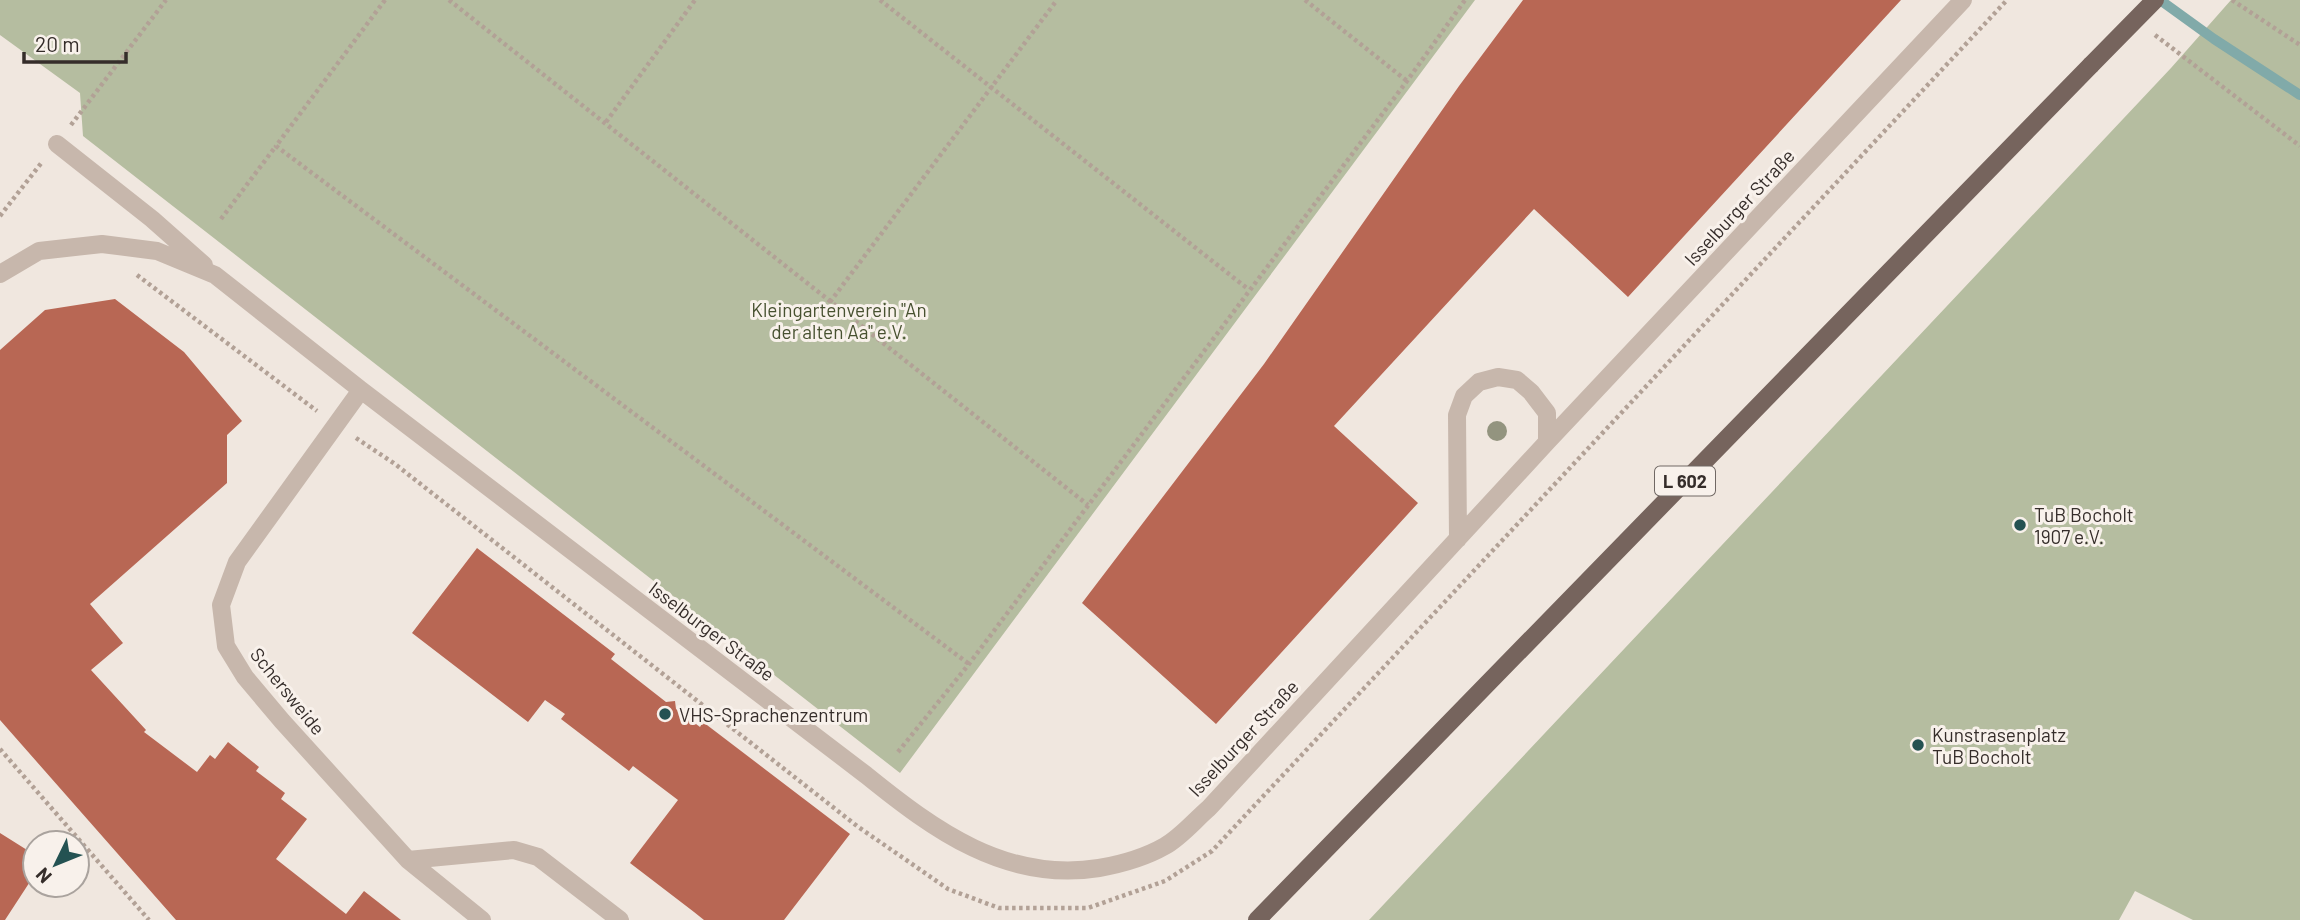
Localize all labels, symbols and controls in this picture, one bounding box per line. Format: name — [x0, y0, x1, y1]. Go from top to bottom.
scale bar — [24, 21, 126, 65]
text: 20 m — [35, 31, 80, 56]
street label: Isselburger Straße — [1679, 144, 1799, 270]
park label: Kleingartenverein "An der alten Aa" e.V. — [751, 298, 927, 343]
road number: L 602 — [1655, 466, 1715, 495]
place label: TuB Bocholt 1907 e.V. — [2034, 503, 2134, 548]
marker: TuB Bocholt 1907 e.V. — [2012, 517, 2028, 533]
street label: Isselburger Straße — [645, 576, 779, 686]
street label: Schersweide — [246, 643, 330, 739]
street label: Isselburger Straße — [1183, 675, 1303, 801]
place label: VHS-Sprachenzentrum — [679, 703, 868, 726]
marker: VHS-Sprachenzentrum — [657, 706, 673, 722]
place label: Kunstrasenplatz TuB Bocholt — [1932, 723, 2066, 768]
marker: Kunstrasenplatz TuB Bocholt — [1910, 737, 1926, 753]
north arrow — [21, 829, 91, 899]
text: N — [30, 863, 56, 888]

